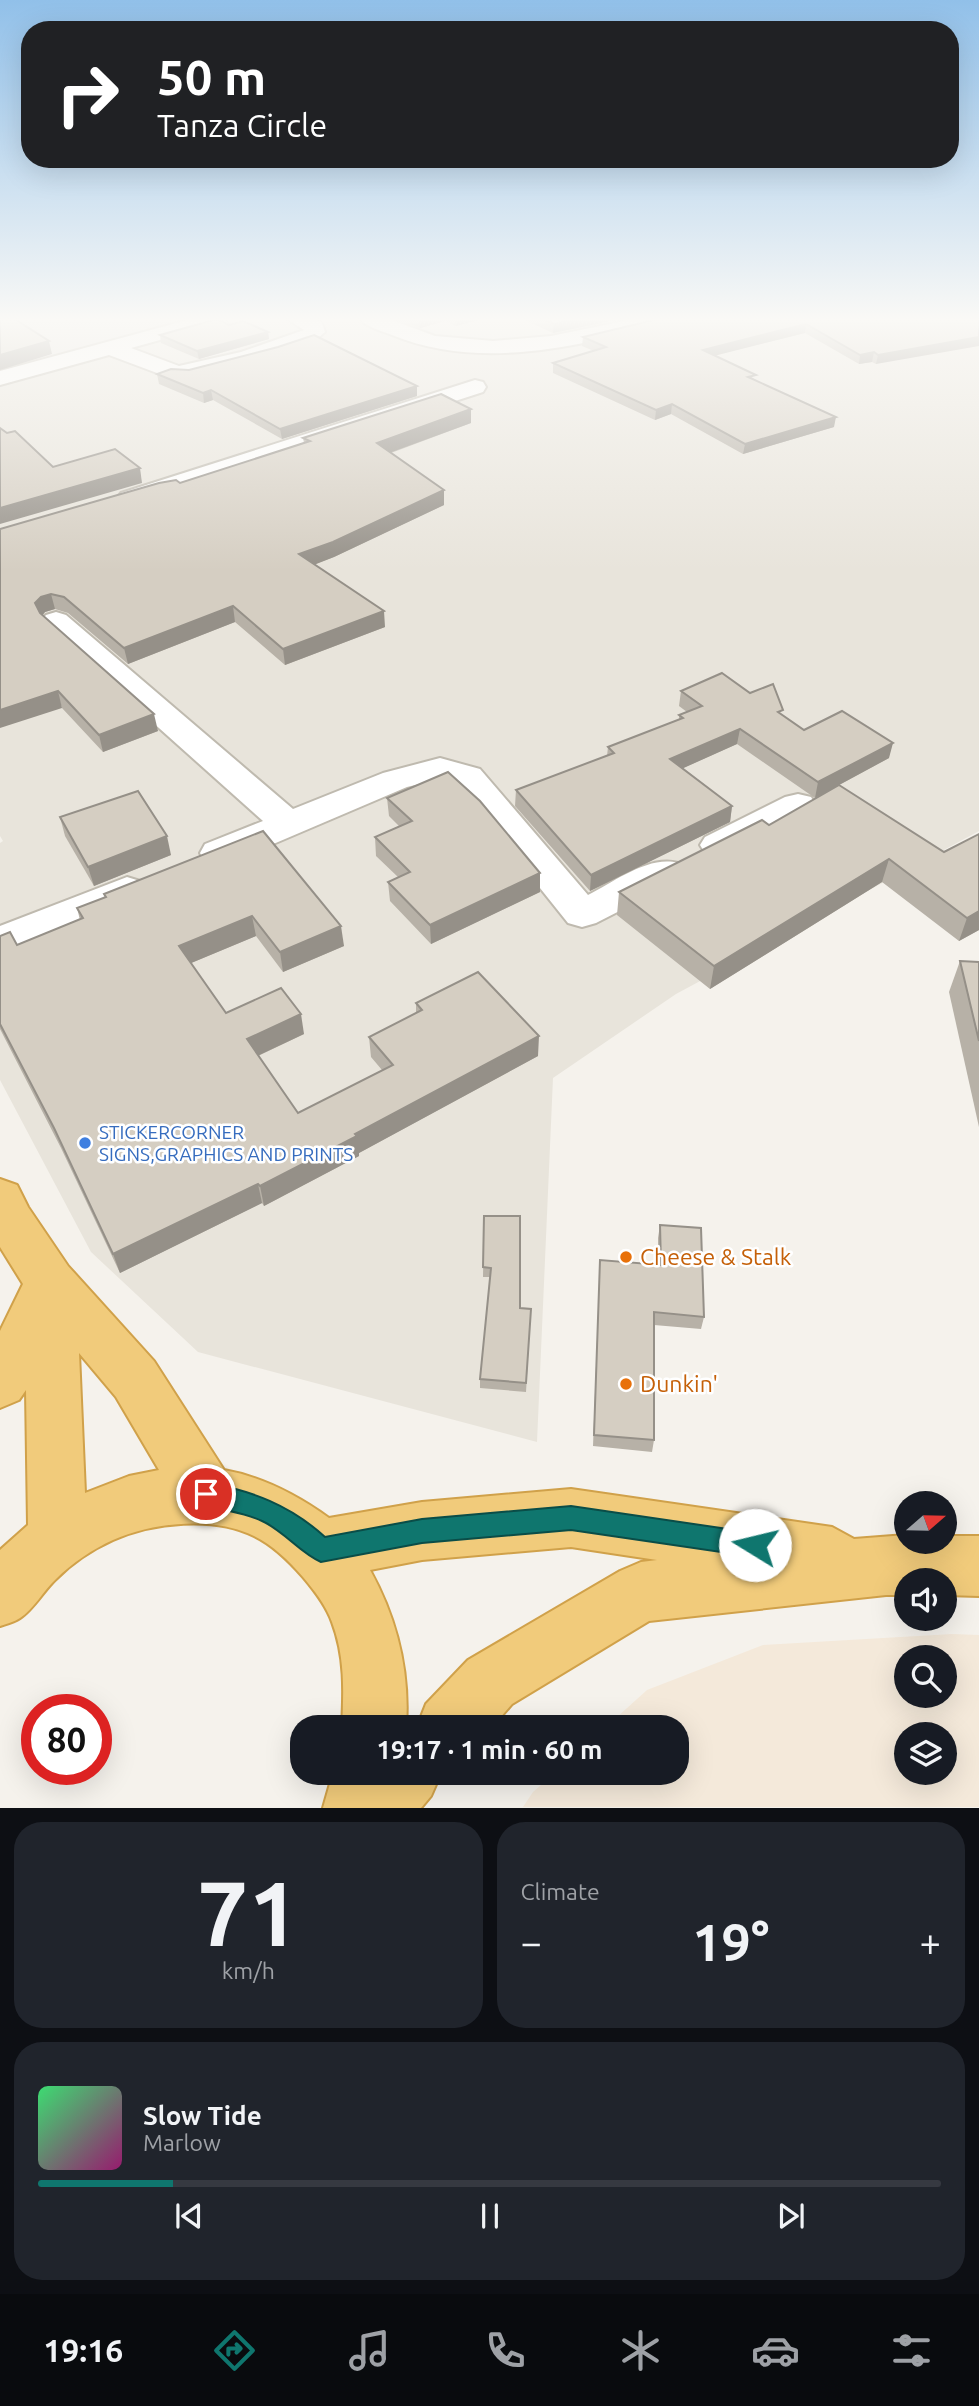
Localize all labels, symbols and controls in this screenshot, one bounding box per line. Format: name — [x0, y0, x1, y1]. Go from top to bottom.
icon: right — [42, 49, 133, 140]
text: 50 m — [157, 49, 266, 104]
text: Tanza Circle — [157, 107, 327, 143]
place label: STICKERCORNER SIGNS,GRAPHICS AND PRINTS — [99, 1121, 353, 1165]
marker: STICKERCORNER SIGNS,GRAPHICS AND PRINTS — [77, 1135, 93, 1151]
place label: Cheese & Stalk — [640, 1244, 792, 1269]
marker: Cheese & Stalk — [618, 1249, 634, 1265]
place label: Dunkin' — [640, 1371, 718, 1396]
marker: Dunkin' — [618, 1376, 634, 1392]
pin — [176, 1464, 236, 1524]
icon: arrive — [187, 1475, 225, 1513]
north arrow — [894, 1491, 957, 1554]
map controls — [894, 1491, 957, 1785]
position arrow — [718, 1508, 792, 1582]
button: sound — [894, 1568, 957, 1631]
button: search — [894, 1645, 957, 1708]
speed limit sign: 80 — [21, 1694, 112, 1785]
button: layers — [894, 1722, 957, 1785]
text: 19:17 · 1 min · 60 m — [376, 1735, 603, 1764]
text: 71 — [197, 1861, 300, 1963]
text: Climate — [521, 1879, 600, 1904]
text: 19° — [692, 1913, 769, 1971]
text: − — [521, 1921, 542, 1963]
text: + — [920, 1921, 941, 1963]
text: km/h — [222, 1958, 275, 1983]
text: Slow Tide — [143, 2101, 262, 2130]
text: Marlow — [143, 2130, 221, 2155]
icon: previous — [170, 2197, 208, 2235]
icon: pause — [471, 2197, 509, 2235]
icon: next — [772, 2197, 810, 2235]
icon: directions — [210, 2326, 259, 2375]
icon: music — [345, 2326, 394, 2375]
icon: phone — [481, 2326, 530, 2375]
icon: climate — [616, 2326, 665, 2375]
icon: car — [751, 2326, 800, 2375]
icon: filters — [887, 2326, 936, 2375]
text: 19:16 — [43, 2332, 123, 2368]

